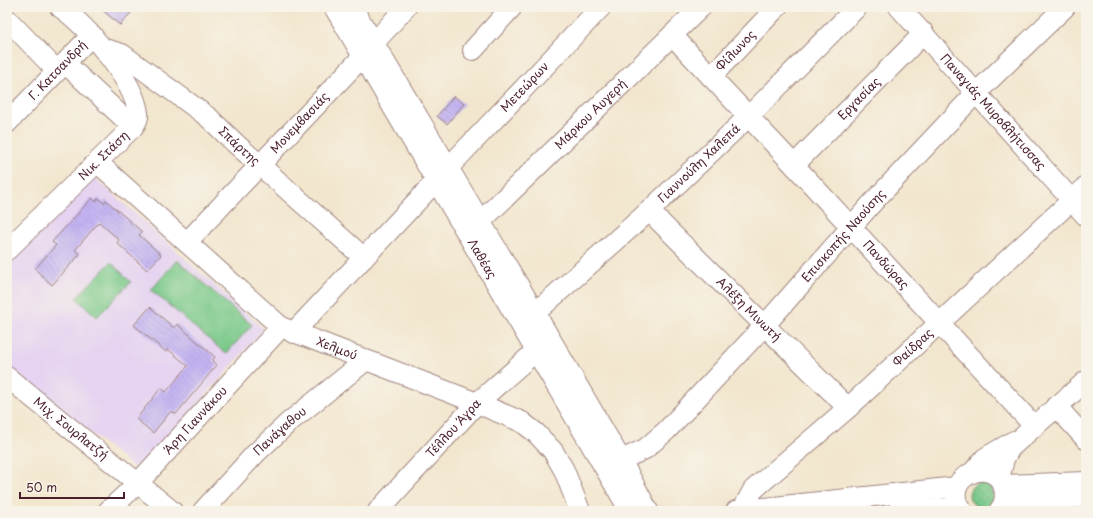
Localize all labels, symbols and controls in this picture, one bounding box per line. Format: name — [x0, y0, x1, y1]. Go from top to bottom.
street label: Φίλωνος — [711, 25, 759, 75]
street label: Γ. Κατσανδρή — [24, 36, 90, 104]
street label: Παναγιάς Μυροβλήτισσας — [937, 49, 1051, 174]
street label: Μετεώρων — [496, 57, 553, 116]
street label: Εργασίας — [833, 72, 884, 124]
street label: Μάρκου Αυγερή — [550, 74, 630, 153]
street label: Μονεμβασιάς — [265, 87, 333, 157]
street label: Γιαννούλη Χαλεπά — [653, 119, 744, 206]
street label: Σπάρτης — [215, 122, 264, 169]
street label: Νικ. Στάση — [74, 126, 132, 184]
street label: Επισκοπής Ναούσης — [797, 185, 889, 286]
street label: Λαθέας — [464, 235, 502, 282]
street label: Πανδώρας — [859, 236, 914, 293]
street label: Αλέξη Μινωτή — [713, 272, 786, 345]
street label: Φαίδρας — [888, 323, 937, 370]
street label: Χελμού — [314, 332, 360, 364]
street label: Άρη Γιαννάκου — [159, 381, 231, 458]
street label: Μιχ. Σουρλατζή — [30, 392, 112, 464]
street label: Τέλλου Άγρα — [421, 394, 485, 461]
street label: Πανάγαθου — [249, 402, 310, 459]
scale bar — [20, 474, 124, 500]
text: 50 m — [26, 478, 57, 496]

